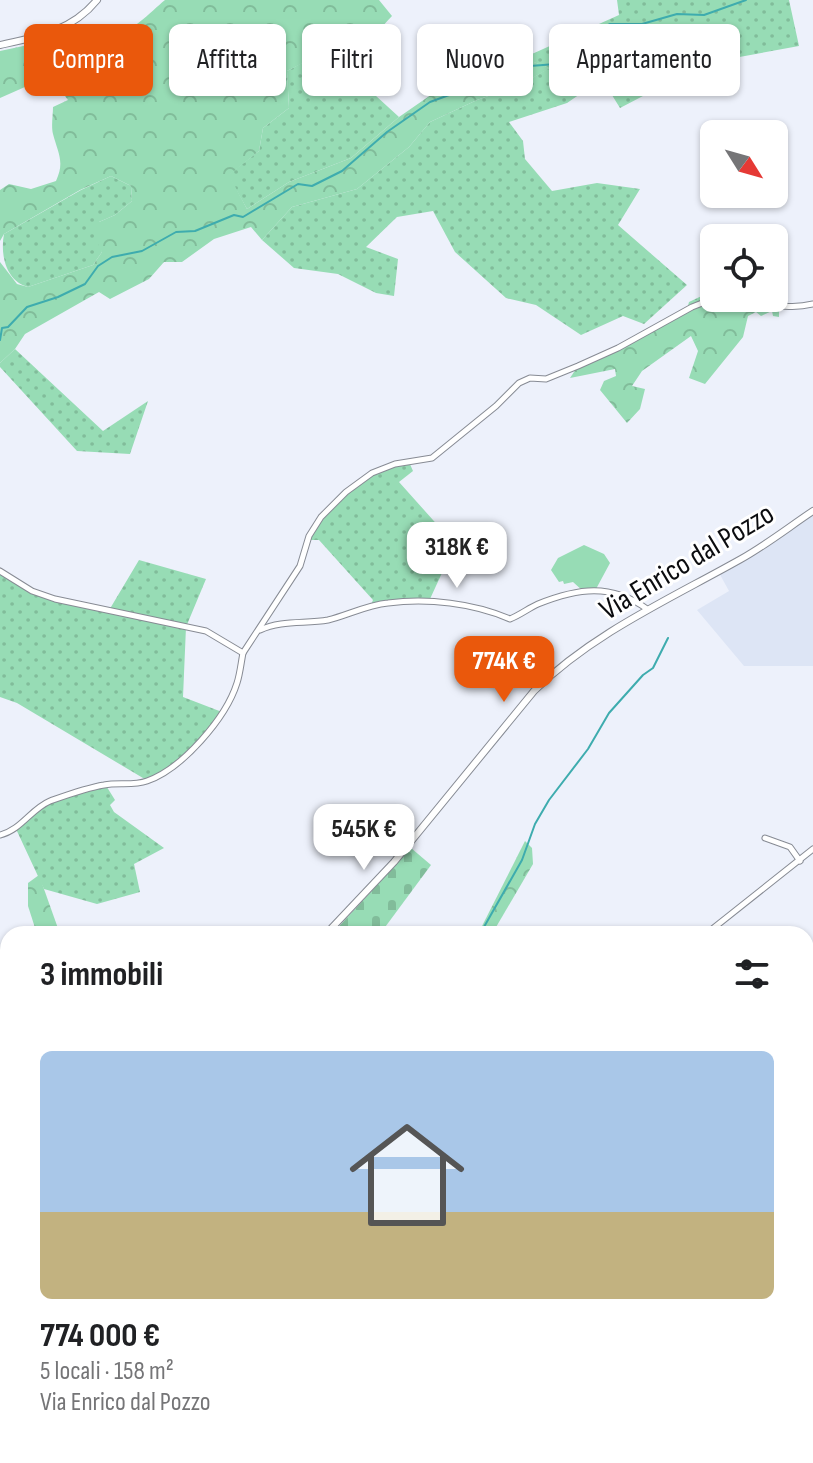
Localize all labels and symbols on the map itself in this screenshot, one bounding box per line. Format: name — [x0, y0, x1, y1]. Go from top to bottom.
north arrow — [700, 120, 788, 208]
street label: Via Enrico dal Pozzo — [593, 496, 781, 628]
pin: 318K € — [392, 522, 522, 590]
pin: 774K € — [439, 636, 569, 704]
pin: 545K € — [299, 804, 429, 872]

